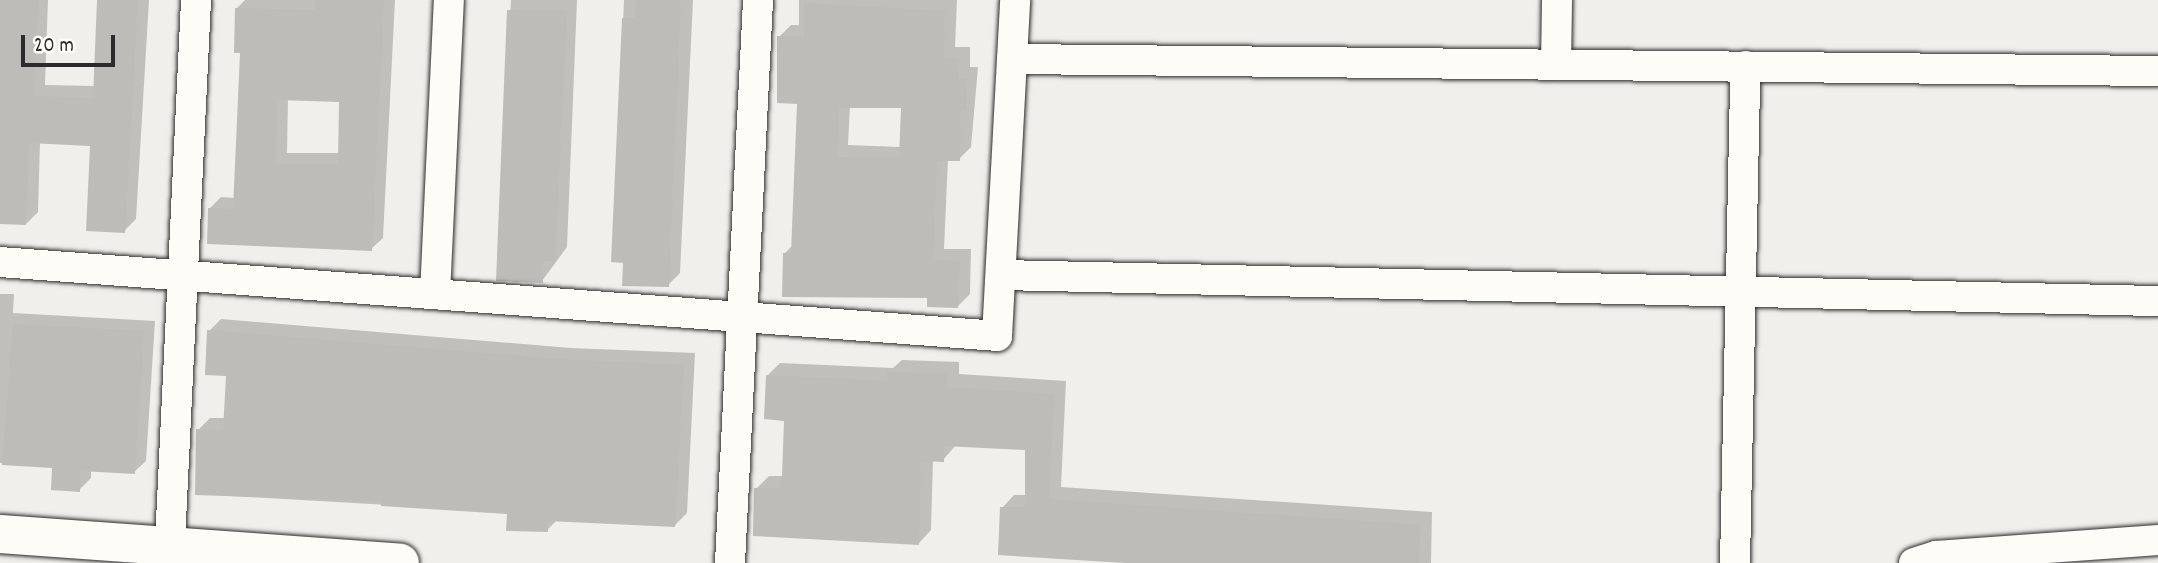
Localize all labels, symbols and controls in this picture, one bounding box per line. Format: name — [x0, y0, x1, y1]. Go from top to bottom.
scale bar — [24, 21, 119, 65]
text: 20 m — [34, 32, 74, 62]

